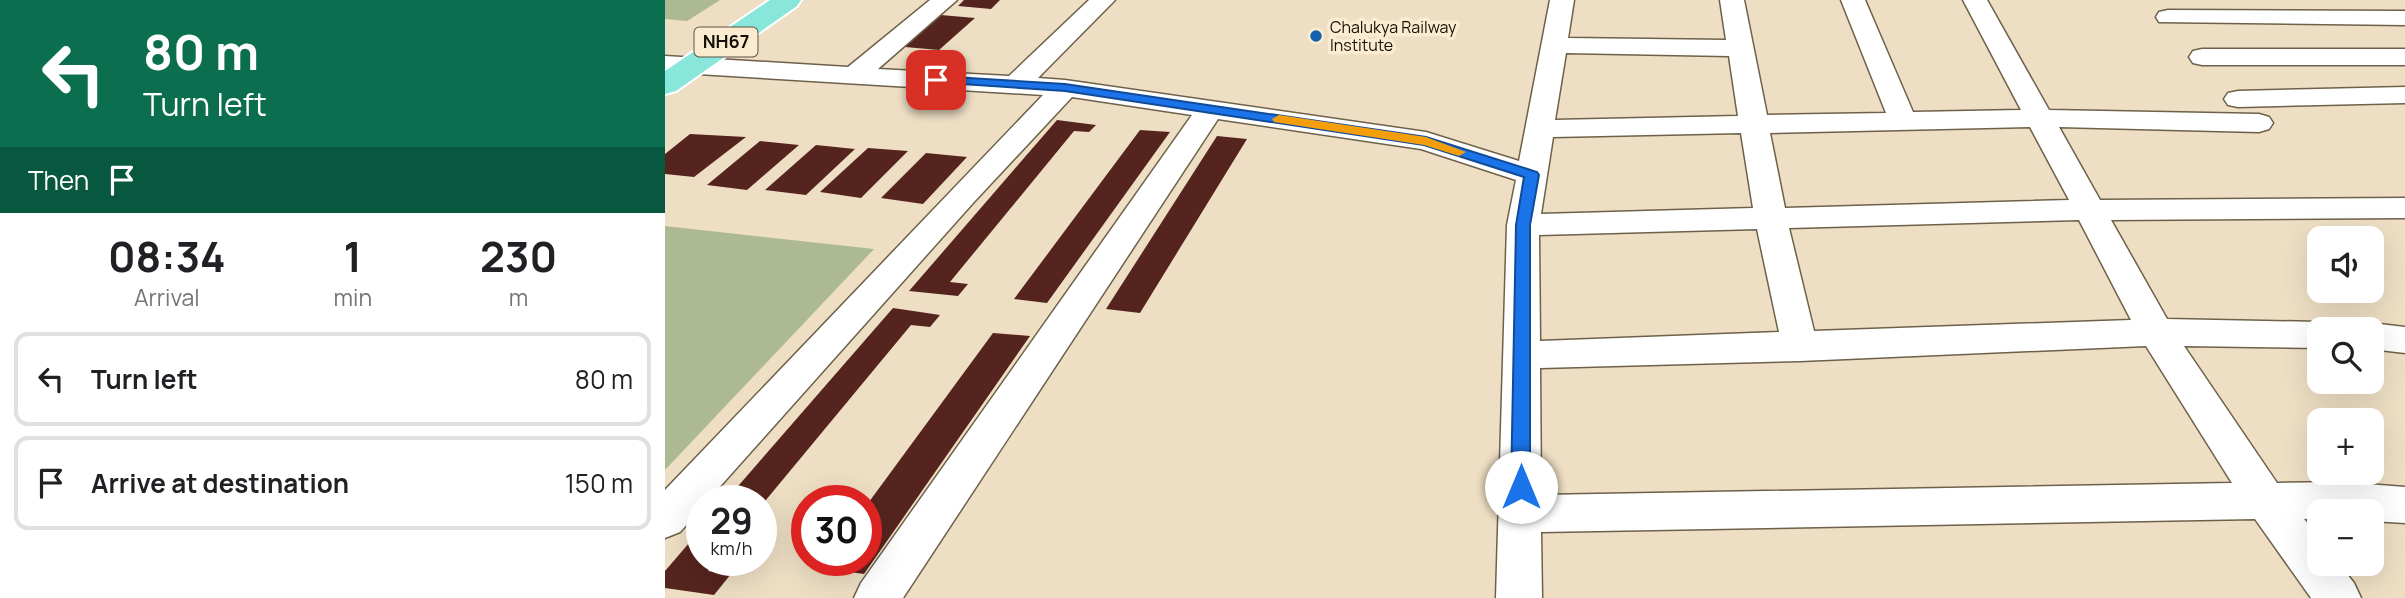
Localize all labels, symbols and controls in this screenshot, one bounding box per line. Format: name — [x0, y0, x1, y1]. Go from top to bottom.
place label: Chalukya Railway Institute — [1330, 16, 1457, 56]
text: 80 m — [143, 18, 259, 85]
icon: left — [28, 28, 119, 119]
road number: NH67 — [694, 28, 757, 56]
marker: Chalukya Railway Institute — [1308, 28, 1324, 44]
pin — [906, 50, 966, 110]
icon: arrive — [917, 61, 955, 99]
text: Turn left — [143, 82, 267, 126]
icon: arrive — [103, 161, 141, 199]
text: Then — [28, 162, 89, 198]
map controls — [2307, 226, 2384, 576]
button: sound — [2307, 226, 2384, 303]
text: 08:34 — [108, 227, 226, 285]
text: 1 — [344, 227, 362, 285]
text: 230 — [480, 227, 557, 285]
text: Arrival — [134, 281, 200, 313]
text: min — [334, 281, 372, 313]
text: m — [509, 281, 528, 313]
button: search — [2307, 317, 2384, 394]
icon: left — [32, 360, 70, 398]
text: Turn left — [91, 361, 198, 397]
text: 80 m — [575, 361, 633, 397]
button: + — [2307, 408, 2384, 485]
position arrow — [1484, 450, 1558, 524]
icon: arrive — [32, 464, 70, 502]
text: Arrive at destination — [91, 465, 349, 501]
text: 150 m — [565, 465, 633, 501]
speed limit sign: 30 — [791, 485, 882, 576]
text: 29 — [710, 497, 753, 545]
button: − — [2307, 499, 2384, 576]
text: km/h — [711, 536, 752, 560]

